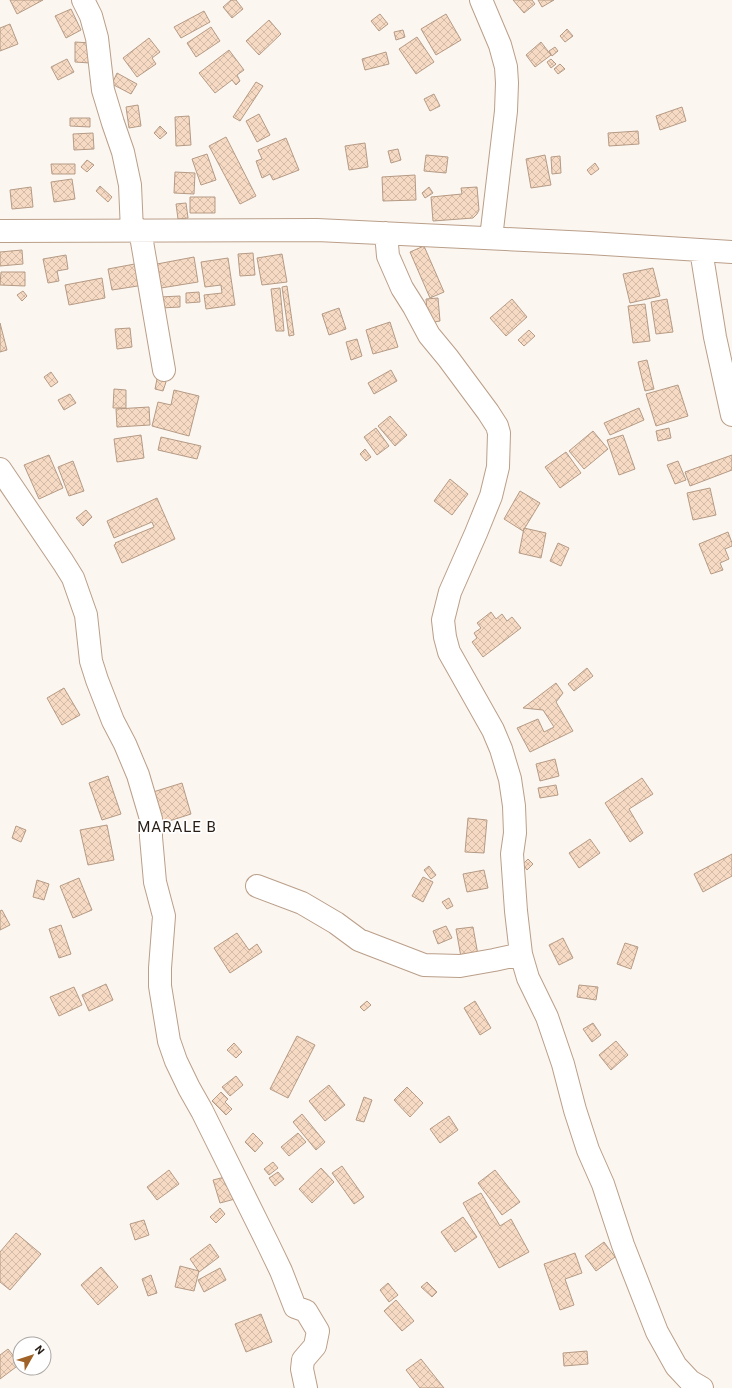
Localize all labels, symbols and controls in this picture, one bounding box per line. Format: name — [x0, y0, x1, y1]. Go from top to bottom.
district label: MARALE B — [137, 818, 217, 836]
north arrow — [12, 1336, 52, 1376]
text: N — [32, 1343, 47, 1357]

